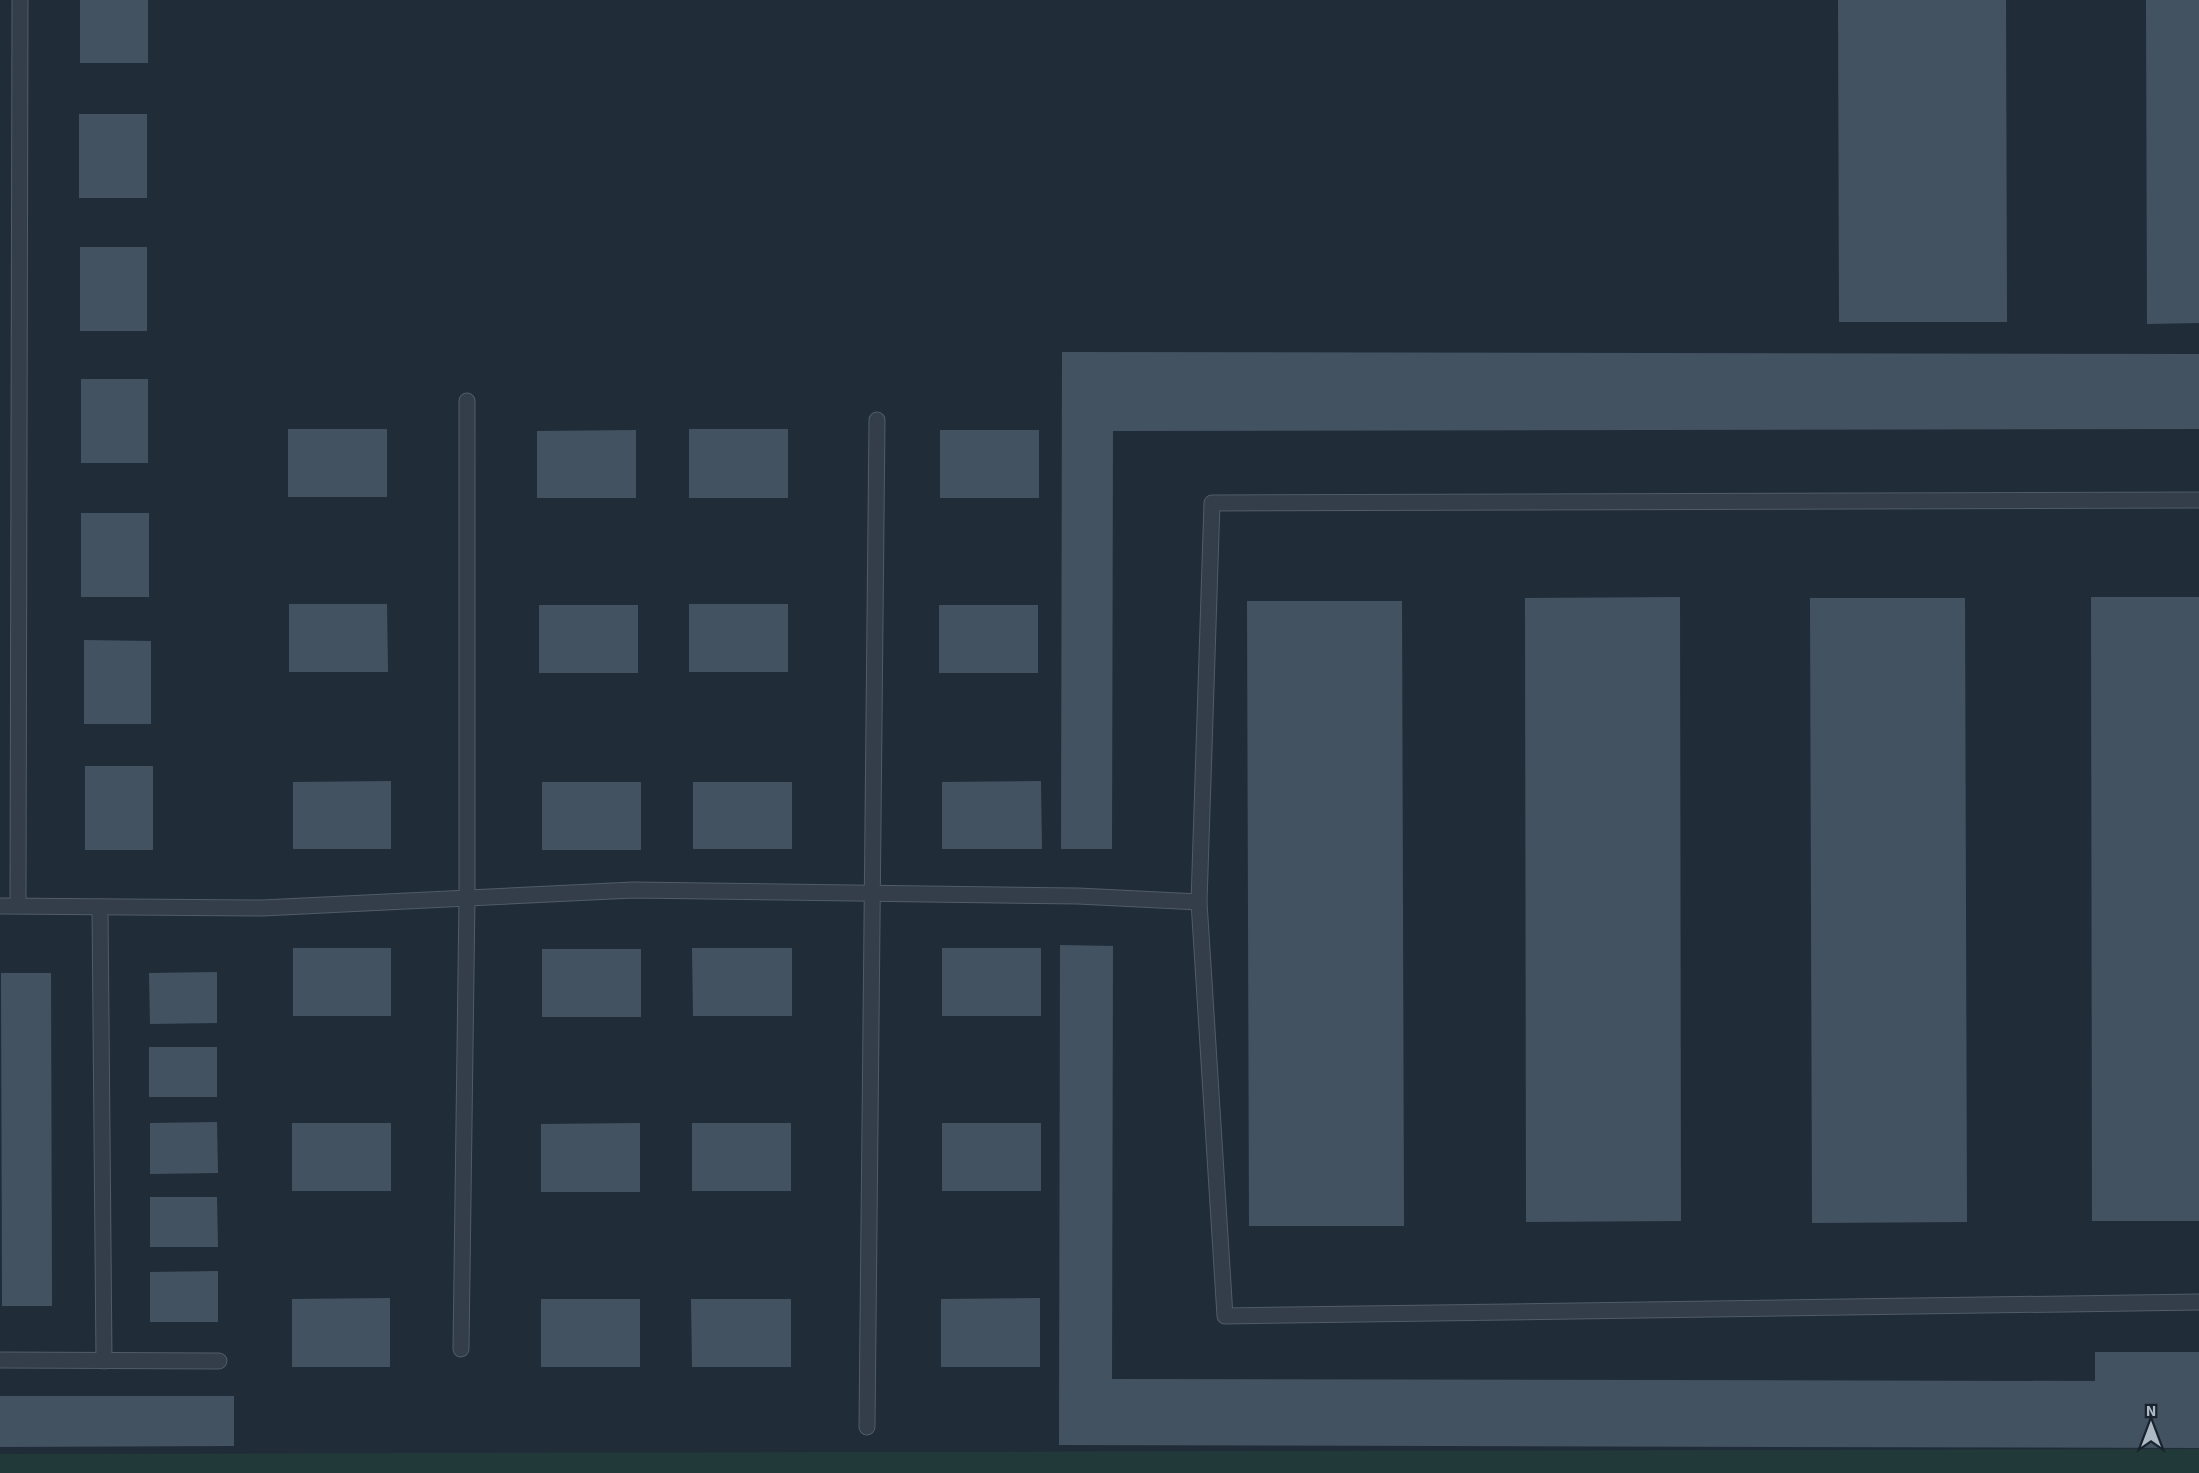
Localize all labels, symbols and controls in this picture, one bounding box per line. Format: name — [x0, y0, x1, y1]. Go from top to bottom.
north arrow — [2121, 1395, 2181, 1455]
text: N — [2146, 1400, 2156, 1422]

